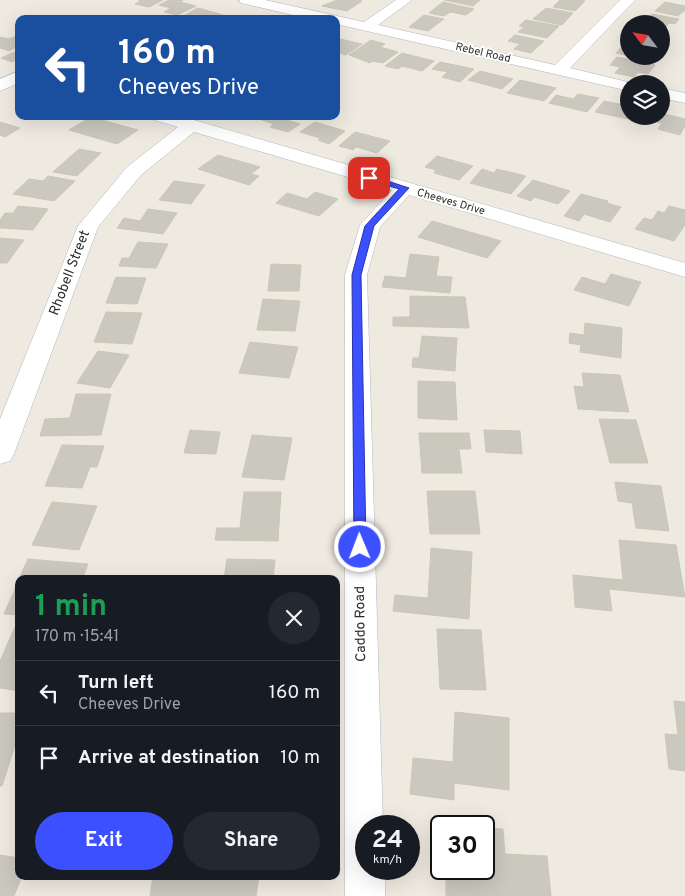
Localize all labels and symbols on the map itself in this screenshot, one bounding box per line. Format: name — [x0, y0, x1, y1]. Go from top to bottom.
north arrow — [620, 15, 670, 65]
street label: Rebel Road — [454, 40, 512, 66]
pin — [348, 157, 390, 199]
street label: Cheeves Drive — [415, 186, 487, 218]
street label: Rhobell Street — [46, 228, 94, 318]
position arrow — [333, 520, 385, 572]
street label: Caddo Road — [352, 586, 370, 662]
speed limit sign: 30 — [430, 815, 495, 880]

